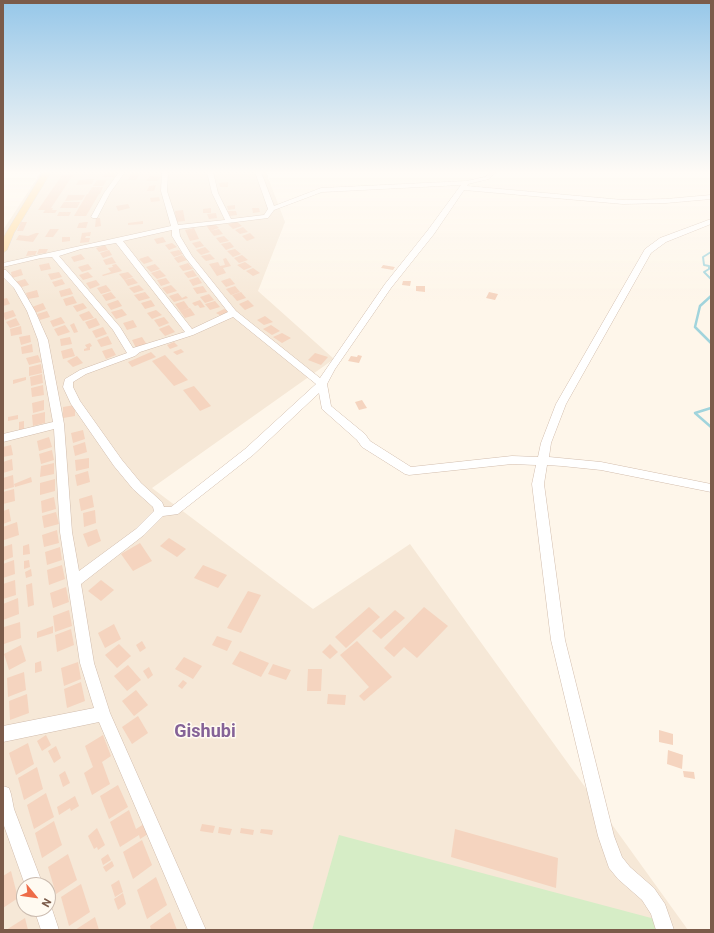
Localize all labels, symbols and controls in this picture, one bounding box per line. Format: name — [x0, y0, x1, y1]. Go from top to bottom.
district label: Gishubi — [174, 721, 236, 743]
north arrow — [16, 877, 56, 917]
text: N — [38, 896, 54, 909]

